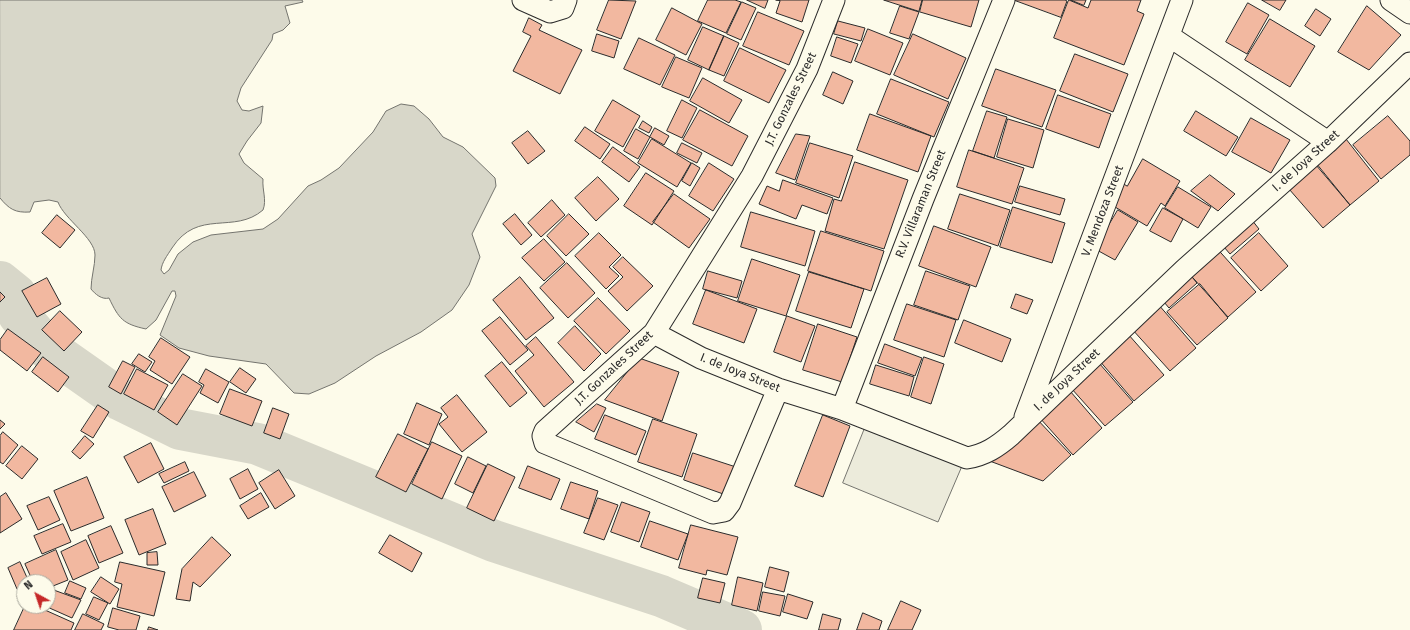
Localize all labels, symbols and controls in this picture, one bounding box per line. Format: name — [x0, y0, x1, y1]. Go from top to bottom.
street label: J.T. Gonzales Street — [762, 50, 820, 148]
street label: I. de Joya Street — [1270, 127, 1342, 195]
street label: R.V. Villaraman Street — [893, 148, 949, 260]
street label: V. Mendoza Street — [1079, 163, 1127, 259]
street label: J.T. Gonzales Street — [572, 328, 656, 408]
street label: I. de Joya Street — [1031, 346, 1103, 414]
street label: I. de Joya Street — [698, 350, 782, 396]
north arrow — [16, 574, 56, 614]
text: N — [22, 578, 36, 593]

